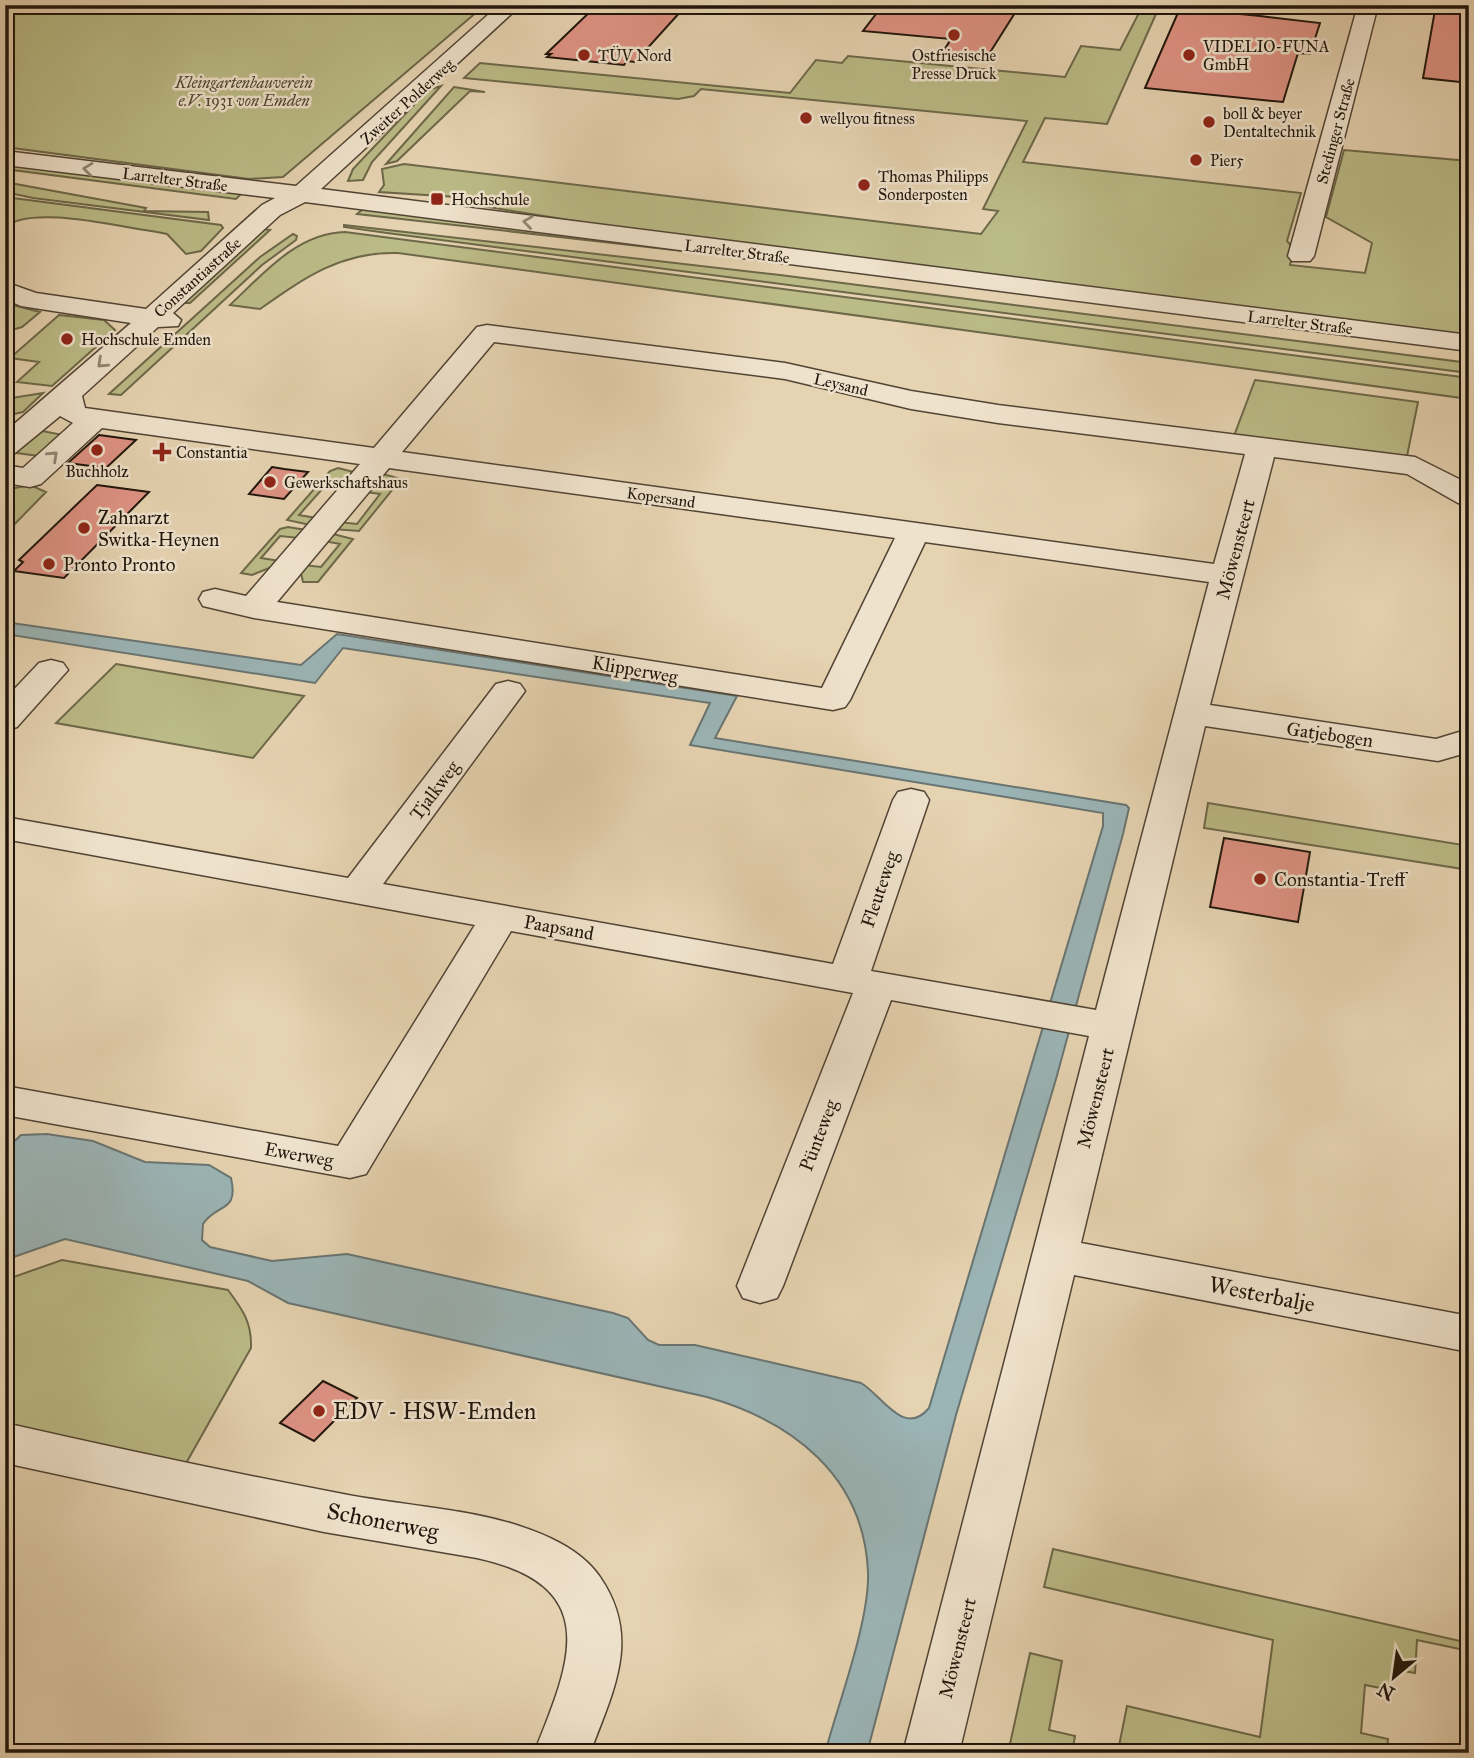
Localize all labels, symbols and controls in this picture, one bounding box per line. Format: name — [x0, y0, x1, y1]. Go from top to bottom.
marker: Ostfriesische Presse Druck — [946, 27, 962, 43]
place label: VIDELIO-FUNA GmbH — [1202, 37, 1330, 74]
place label: TÜV Nord — [598, 45, 672, 65]
place label: Ostfriesische Presse Druck — [912, 46, 997, 83]
marker: TÜV Nord — [576, 47, 592, 63]
marker: VIDELIO-FUNA GmbH — [1181, 47, 1197, 63]
street label: Zweiter Polderweg — [357, 54, 459, 149]
park label: Kleingartenbauverein e.V. 1931 von Emden — [174, 73, 313, 110]
street label: Stedinger Straße — [1312, 76, 1360, 186]
place label: boll & beyer Dentaltechnik — [1223, 104, 1317, 141]
place label: wellyou fitness — [820, 109, 915, 128]
marker: wellyou fitness — [798, 110, 814, 126]
marker: boll & beyer Dentaltechnik — [1201, 114, 1217, 130]
place label: Pier5 — [1210, 151, 1244, 170]
marker: Pier5 — [1188, 152, 1204, 168]
one-way arrow — [82, 162, 93, 177]
street label: Larrelter Straße — [121, 164, 229, 195]
place label: Thomas Philipps Sonderposten — [878, 167, 989, 204]
marker: Thomas Philipps Sonderposten — [856, 177, 872, 193]
place label: Hochschule — [451, 190, 530, 209]
marker: Hochschule — [429, 191, 445, 207]
one-way arrow — [522, 215, 534, 230]
street label: Constantiastraße — [150, 233, 245, 321]
street label: Larrelter Straße — [683, 236, 791, 267]
street label: Larrelter Straße — [1246, 307, 1354, 338]
place label: Hochschule Emden — [81, 330, 211, 349]
marker: Hochschule Emden — [59, 331, 75, 347]
one-way arrow — [97, 354, 110, 367]
street label: Leysand — [812, 369, 870, 400]
marker: Buchholz — [89, 442, 105, 458]
place label: Constantia — [176, 443, 248, 462]
marker: Constantia — [154, 444, 170, 460]
one-way arrow — [45, 452, 58, 464]
place label: Buchholz — [65, 462, 129, 481]
place label: Gewerkschaftshaus — [284, 473, 408, 492]
marker: Gewerkschaftshaus — [262, 474, 278, 490]
street label: Kopersand — [625, 483, 697, 512]
street label: Möwensteert — [1211, 496, 1260, 602]
place label: Zahnarzt Switka-Heynen — [98, 506, 219, 551]
marker: Zahnarzt Switka-Heynen — [76, 520, 92, 536]
place label: Pronto Pronto — [63, 553, 176, 576]
marker: Pronto Pronto — [41, 556, 57, 572]
street label: Klipperweg — [590, 651, 680, 689]
street label: Gatjebogen — [1285, 717, 1375, 753]
street label: Tjalkweg — [405, 756, 465, 825]
street label: Fleuteweg — [856, 848, 904, 931]
place label: Constantia-Treff — [1274, 868, 1409, 891]
marker: Constantia-Treff — [1252, 871, 1268, 887]
street label: Paapsand — [522, 910, 596, 945]
street label: Möwensteert — [1072, 1045, 1119, 1151]
street label: Pünteweg — [794, 1096, 844, 1175]
street label: Ewerweg — [262, 1137, 335, 1173]
street label: Westerbalje — [1207, 1270, 1317, 1318]
place label: EDV - HSW-Emden — [333, 1397, 536, 1425]
marker: EDV - HSW-Emden — [311, 1403, 327, 1419]
street label: Schonerweg — [324, 1496, 442, 1547]
street label: Möwensteert — [934, 1595, 981, 1701]
north arrow — [1358, 1642, 1428, 1712]
text: N — [1373, 1677, 1399, 1705]

